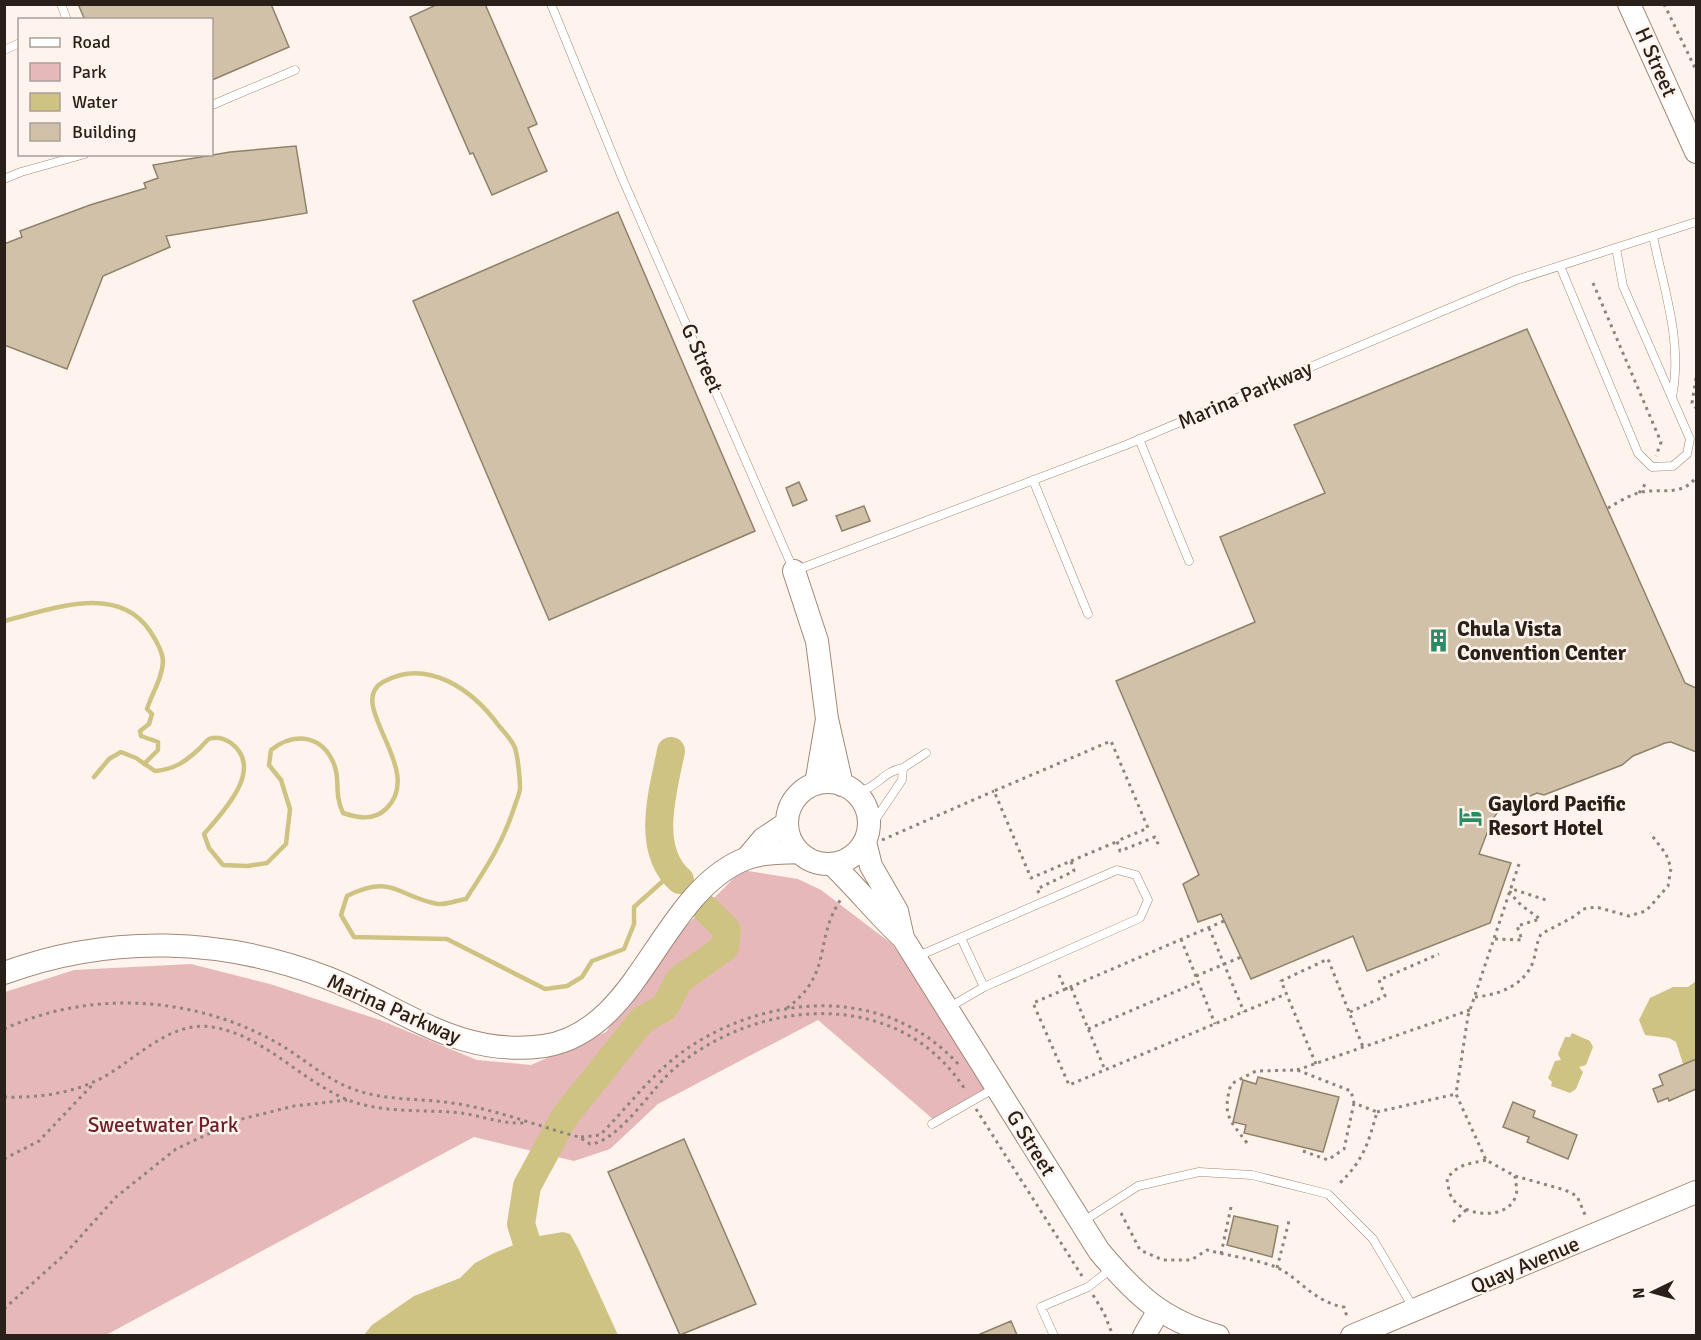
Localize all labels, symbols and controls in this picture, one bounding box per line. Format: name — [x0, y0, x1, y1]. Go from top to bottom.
legend — [18, 18, 213, 156]
street label: H Street — [1629, 23, 1683, 101]
text: Road — [72, 31, 111, 53]
text: Park — [72, 61, 107, 83]
text: Water — [72, 91, 118, 113]
text: Building — [72, 121, 136, 143]
street label: G Street — [675, 319, 729, 397]
street label: Marina Parkway — [1174, 355, 1316, 435]
place label: Chula Vista Convention Center — [1457, 616, 1627, 666]
building icon: Chula Vista Convention Center — [1426, 628, 1452, 654]
place label: Gaylord Pacific Resort Hotel — [1488, 791, 1626, 841]
hotel icon: Gaylord Pacific Resort Hotel — [1457, 803, 1483, 829]
street label: Marina Parkway — [323, 968, 465, 1050]
street label: G Street — [1001, 1105, 1061, 1181]
park label: Sweetwater Park — [88, 1112, 239, 1138]
street label: Quay Avenue — [1467, 1230, 1583, 1300]
north arrow — [1623, 1262, 1683, 1322]
text: N — [1629, 1287, 1650, 1300]

